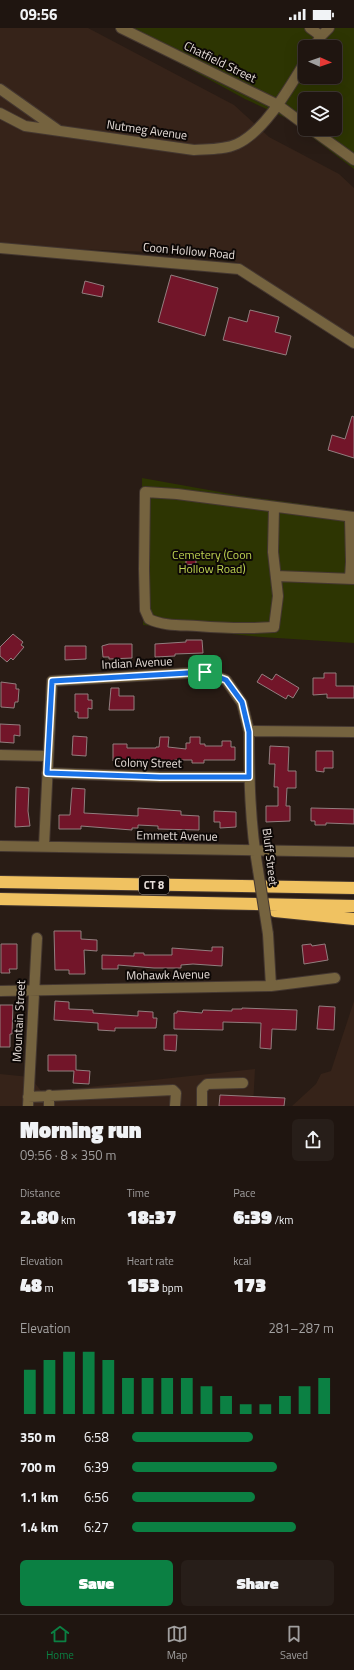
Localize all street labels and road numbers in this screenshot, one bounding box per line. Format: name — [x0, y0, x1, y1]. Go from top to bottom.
street label: Chatfield Street — [181, 36, 260, 88]
street label: Nutmeg Avenue — [106, 114, 189, 145]
street label: Coon Hollow Road — [142, 237, 236, 264]
street label: Indian Avenue — [101, 651, 173, 674]
street label: Colony Street — [114, 752, 183, 773]
street label: Emmett Avenue — [136, 825, 218, 846]
street label: Bluff Street — [258, 827, 284, 888]
road number: CT 8 — [139, 876, 169, 894]
street label: Mohawk Avenue — [126, 964, 210, 985]
street label: Mountain Street — [7, 979, 30, 1062]

